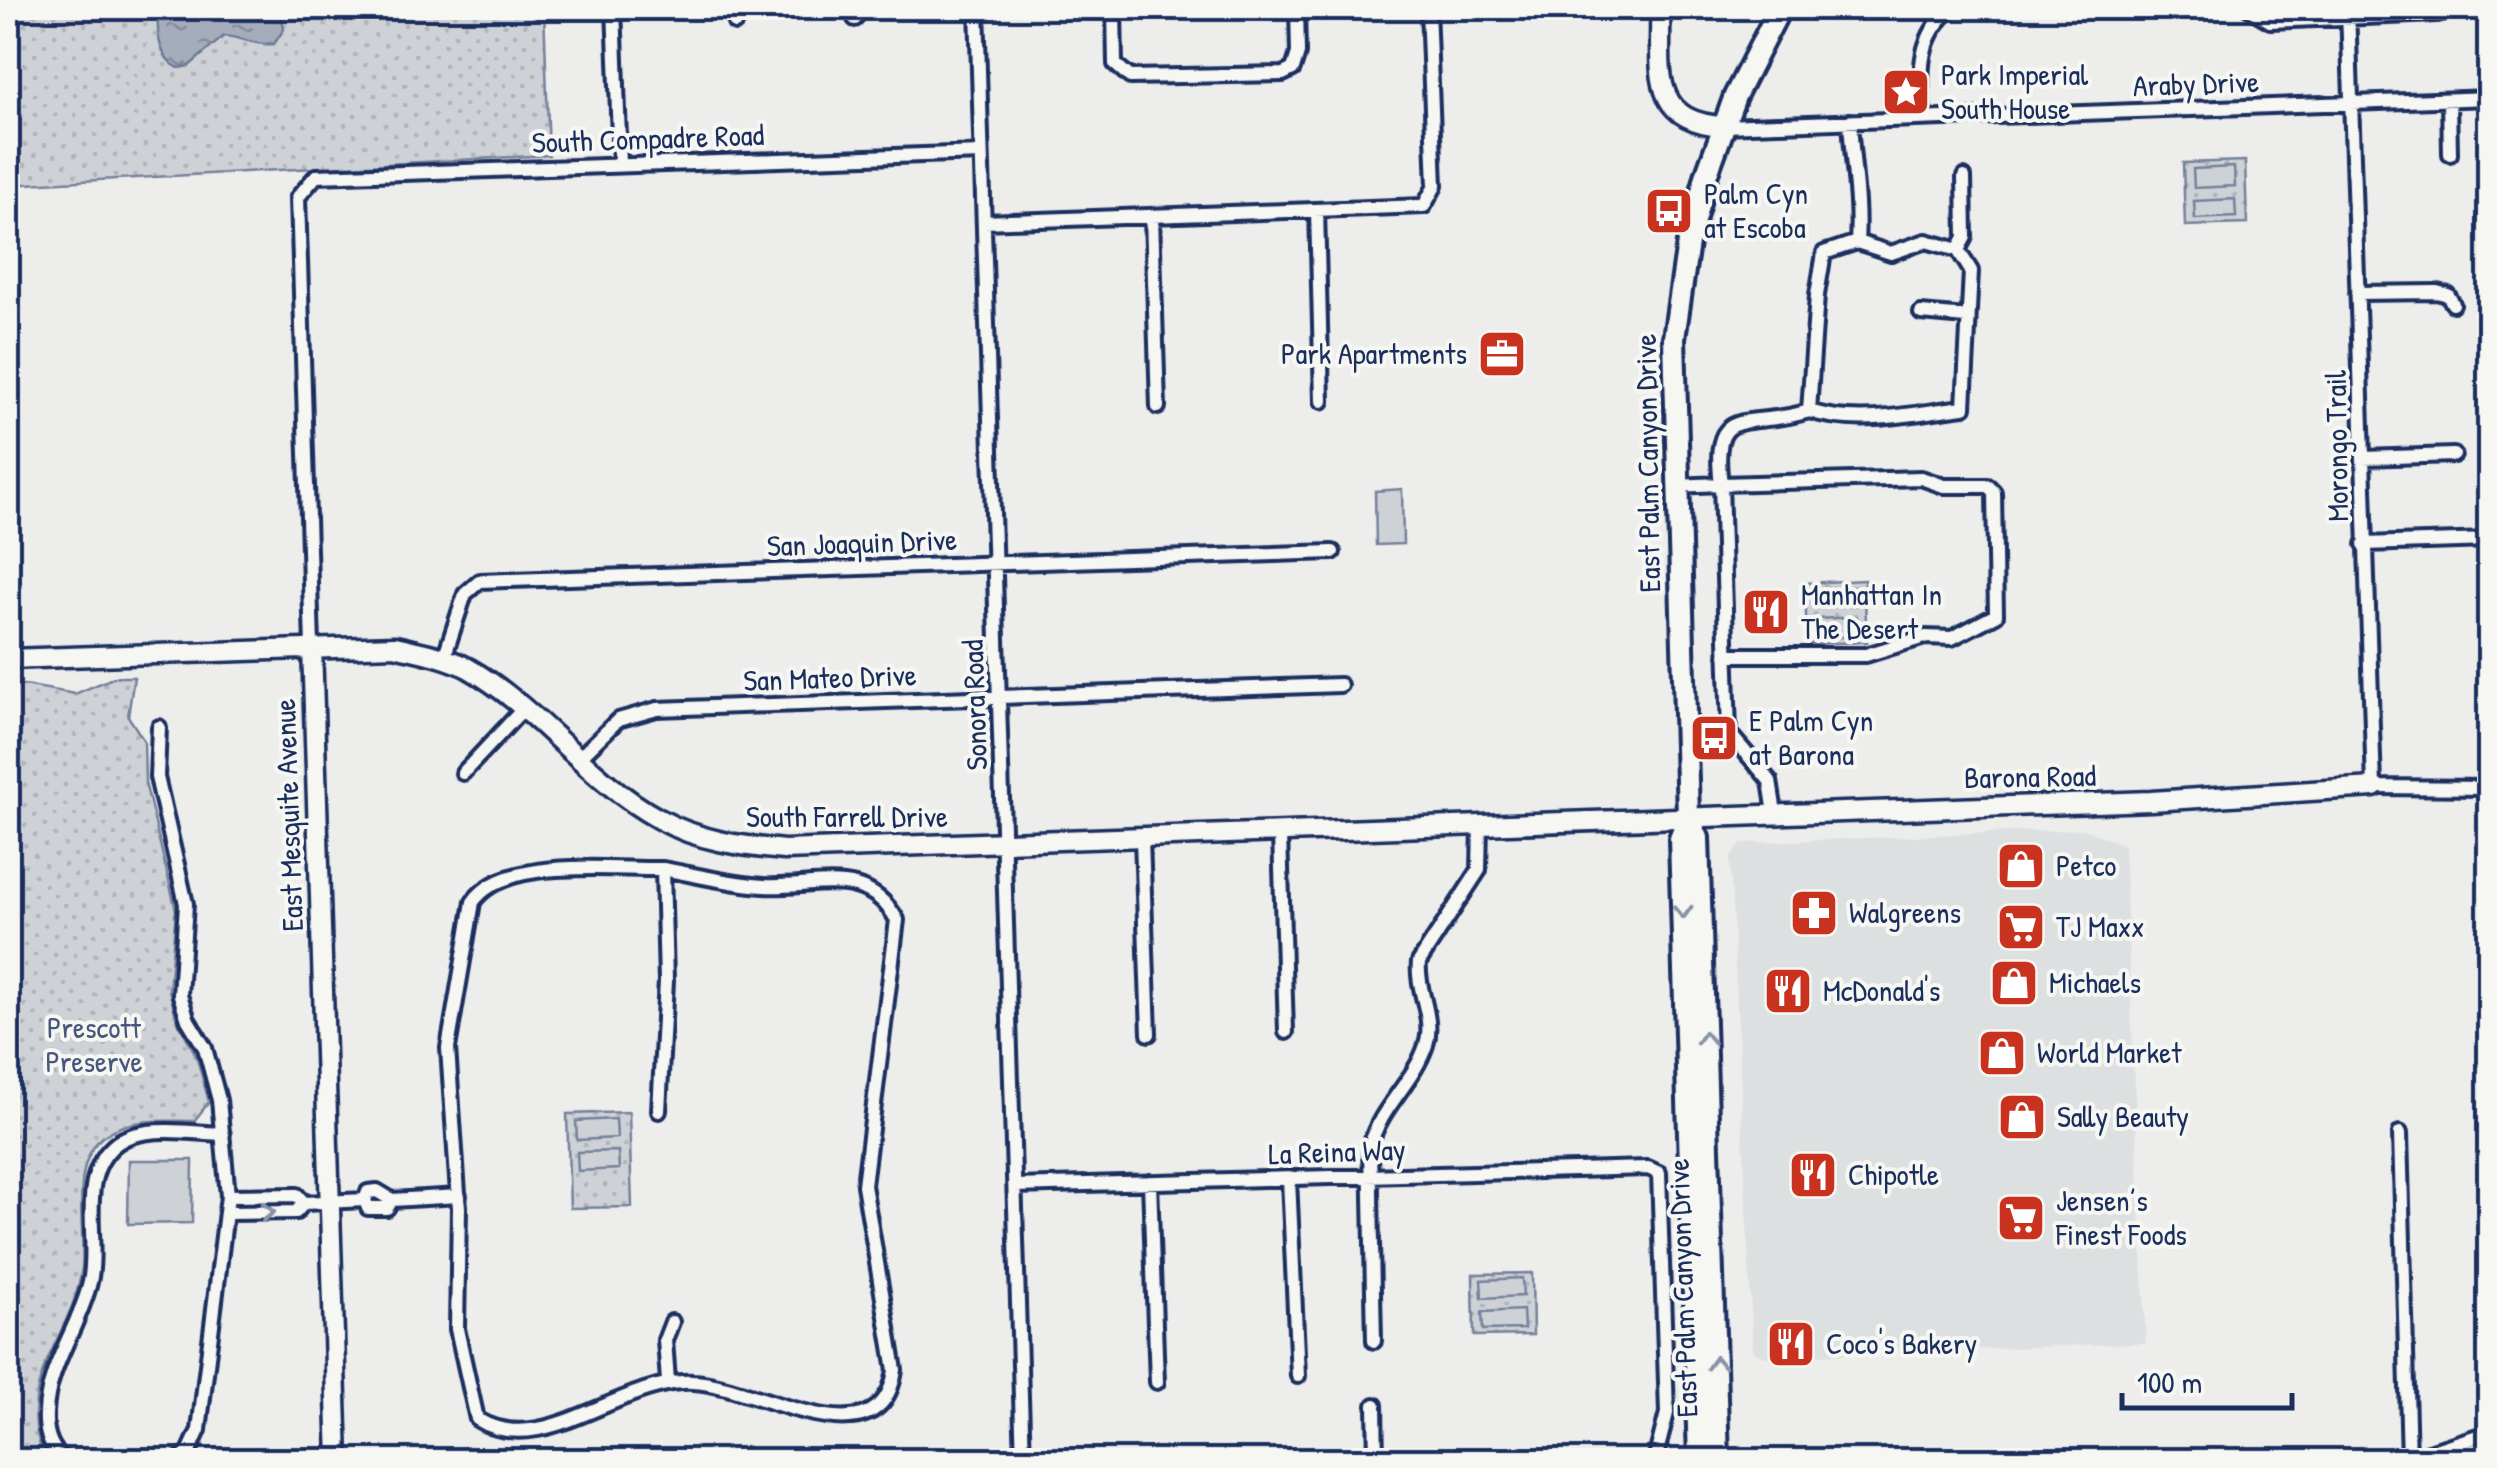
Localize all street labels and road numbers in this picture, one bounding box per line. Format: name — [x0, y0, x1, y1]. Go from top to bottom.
street label: Araby Drive — [2132, 61, 2260, 105]
street label: South Compadre Road — [531, 114, 765, 162]
street label: East Palm Canyon Drive — [1625, 333, 1669, 593]
street label: Morongo Trail — [2315, 370, 2357, 522]
street label: San Joaquin Drive — [766, 519, 958, 565]
street label: Sonora Road — [952, 639, 996, 771]
street label: San Mateo Drive — [743, 654, 917, 700]
street label: East Mesquite Avenue — [264, 698, 312, 932]
street label: Barona Road — [1964, 755, 2097, 797]
street label: South Farrell Drive — [746, 796, 948, 836]
street label: La Reina Way — [1268, 1129, 1406, 1173]
street label: East Palm Canyon Drive — [1657, 1158, 1707, 1418]

